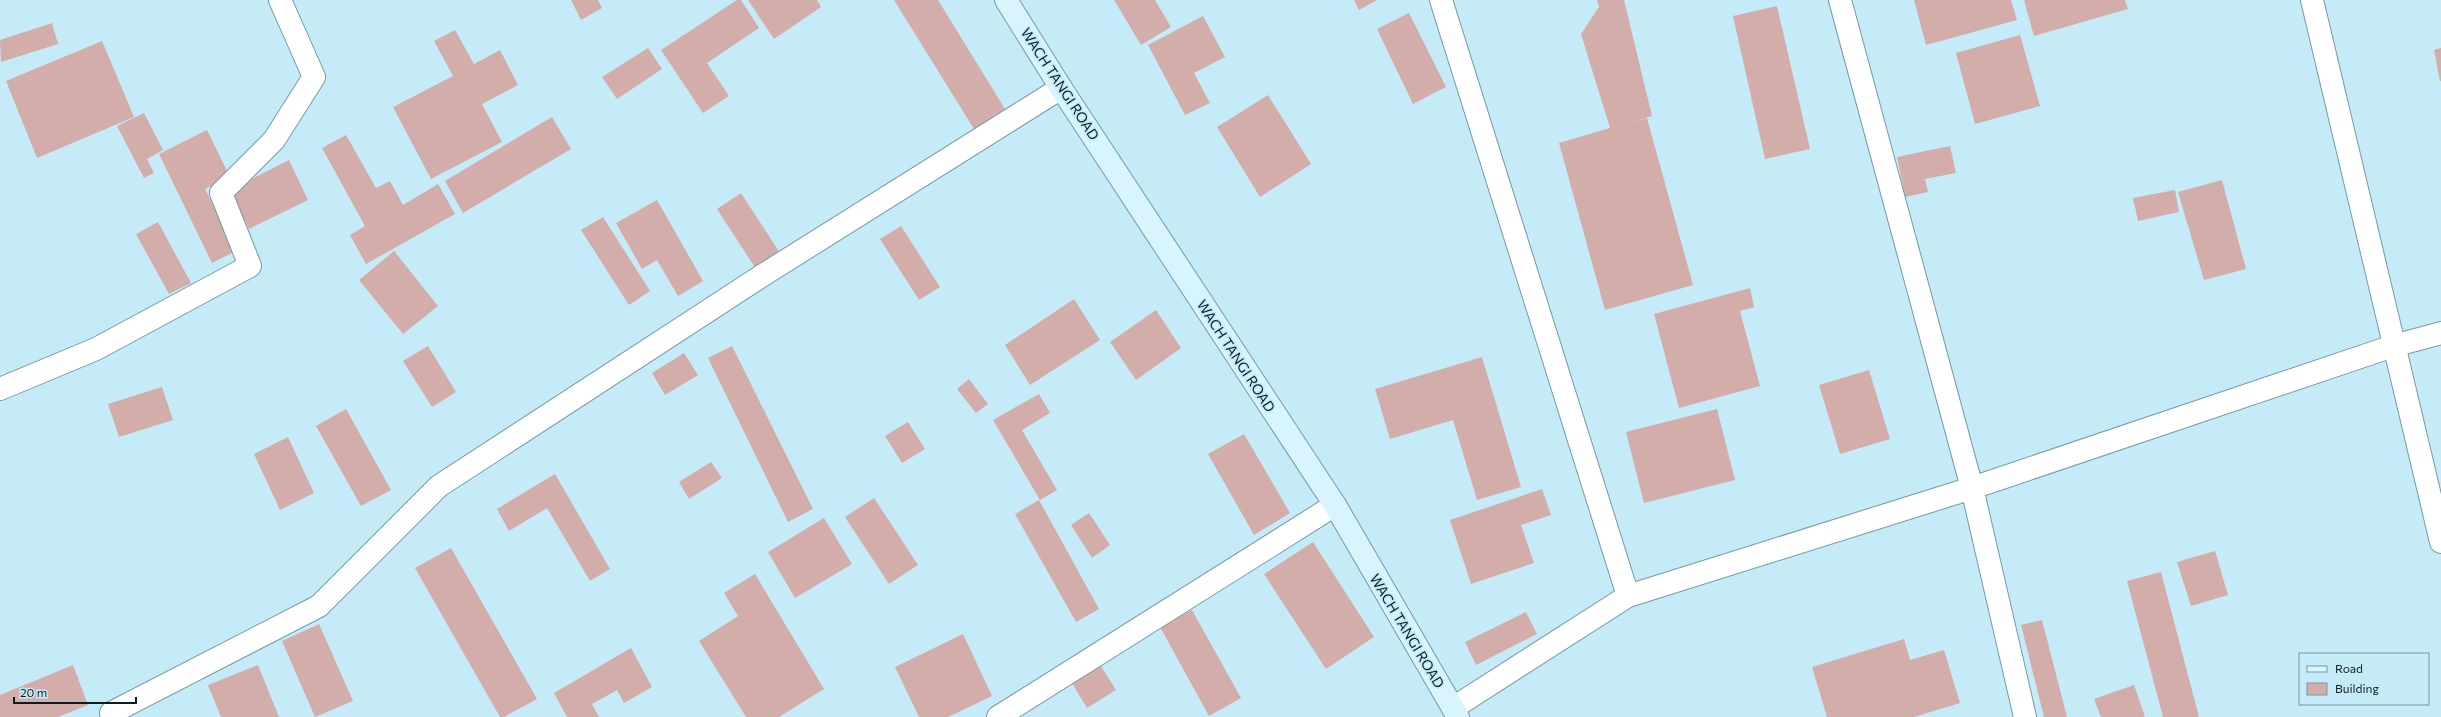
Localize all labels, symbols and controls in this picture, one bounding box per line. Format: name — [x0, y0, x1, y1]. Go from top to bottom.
street label: WACH TANGI ROAD — [1018, 24, 1103, 143]
street label: WACH TANGI ROAD — [1194, 296, 1279, 415]
street label: WACH TANGI ROAD — [1367, 571, 1448, 691]
legend — [2299, 653, 2429, 705]
text: Road — [2335, 661, 2363, 675]
scale bar — [14, 679, 136, 705]
text: Building — [2335, 681, 2379, 695]
text: 20 m — [20, 685, 47, 699]

